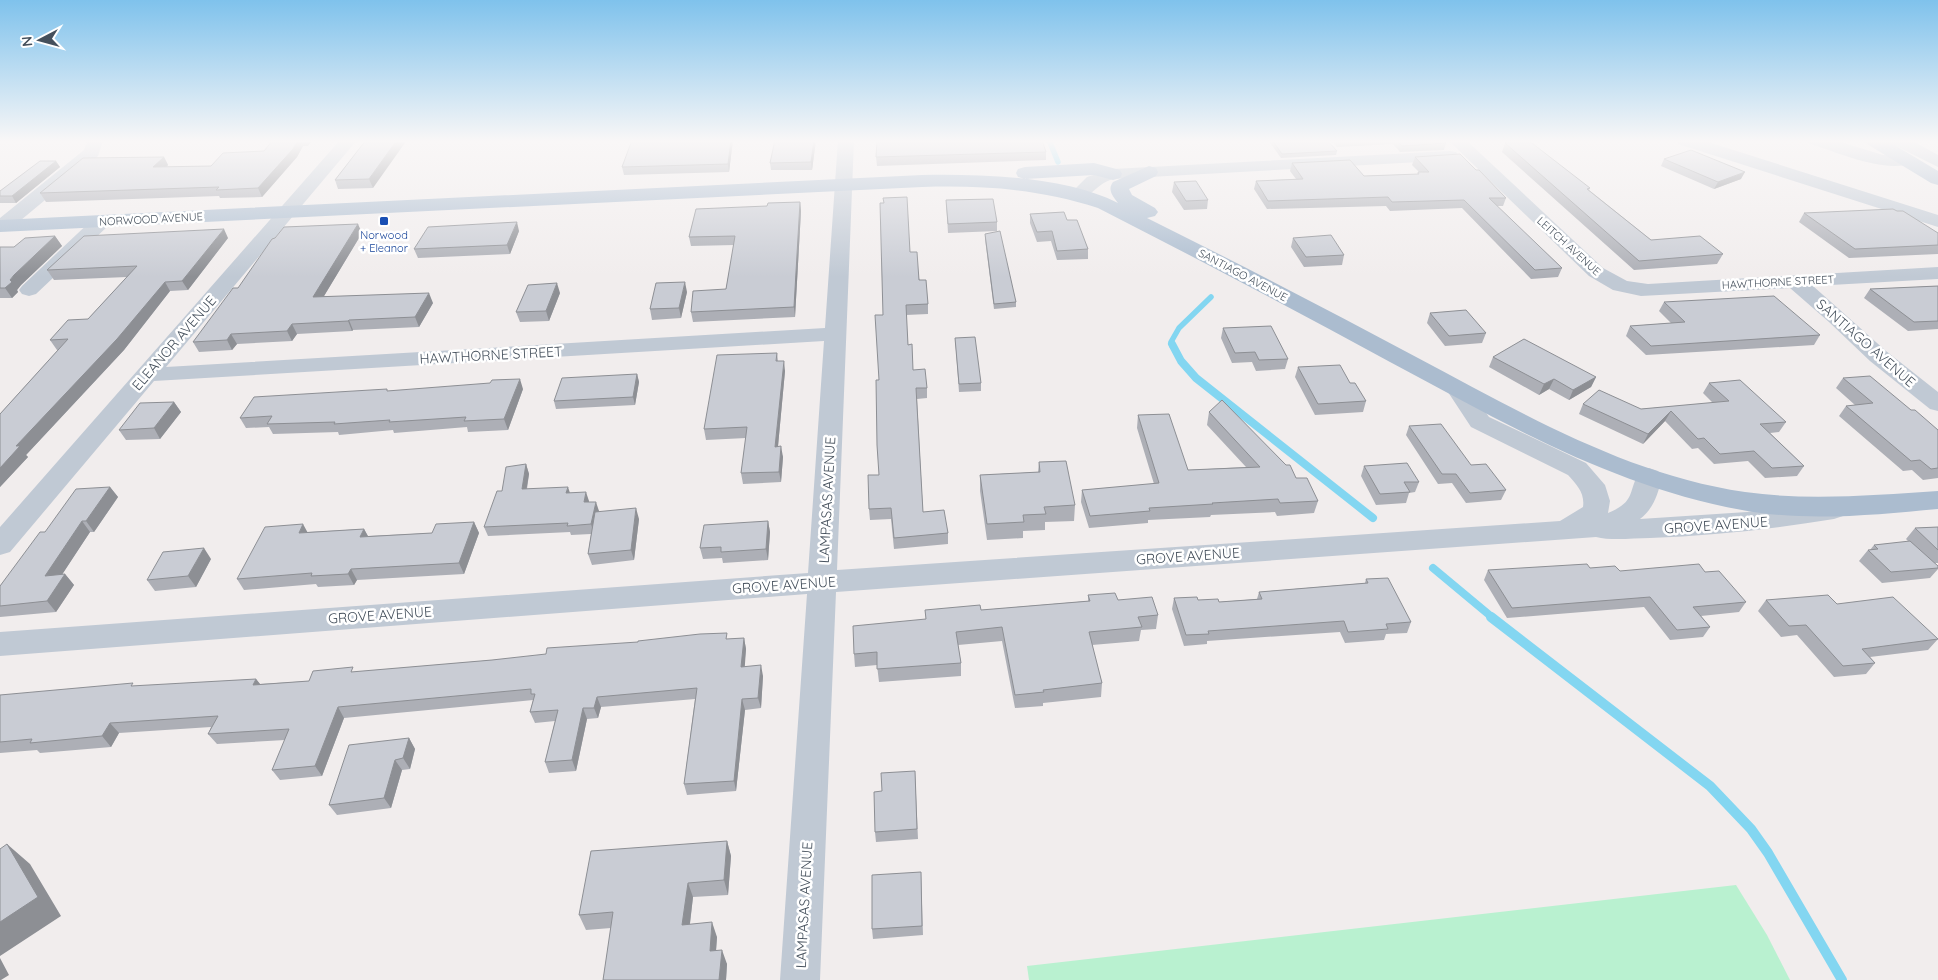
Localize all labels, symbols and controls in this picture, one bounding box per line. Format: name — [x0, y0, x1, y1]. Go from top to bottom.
north arrow — [15, 15, 65, 65]
text: N — [18, 35, 37, 47]
street label: NORWOOD AVENUE — [99, 209, 203, 229]
street label: LEITCH AVENUE — [1534, 214, 1604, 278]
marker: Norwood + Eleanor — [378, 215, 390, 227]
place label: Norwood + Eleanor — [360, 228, 409, 255]
street label: SANTIAGO AVENUE — [1196, 246, 1290, 304]
street label: HAWTHORNE STREET — [1721, 272, 1835, 292]
street label: ELEANOR AVENUE — [128, 292, 220, 394]
street label: SANTIAGO AVENUE — [1813, 295, 1919, 391]
street label: HAWTHORNE STREET — [419, 342, 563, 368]
street label: LAMPASAS AVENUE — [815, 436, 839, 564]
street label: GROVE AVENUE — [1664, 512, 1768, 538]
street label: GROVE AVENUE — [1136, 543, 1240, 569]
street label: GROVE AVENUE — [732, 572, 836, 598]
street label: GROVE AVENUE — [328, 602, 432, 628]
street label: LAMPASAS AVENUE — [792, 841, 816, 969]

